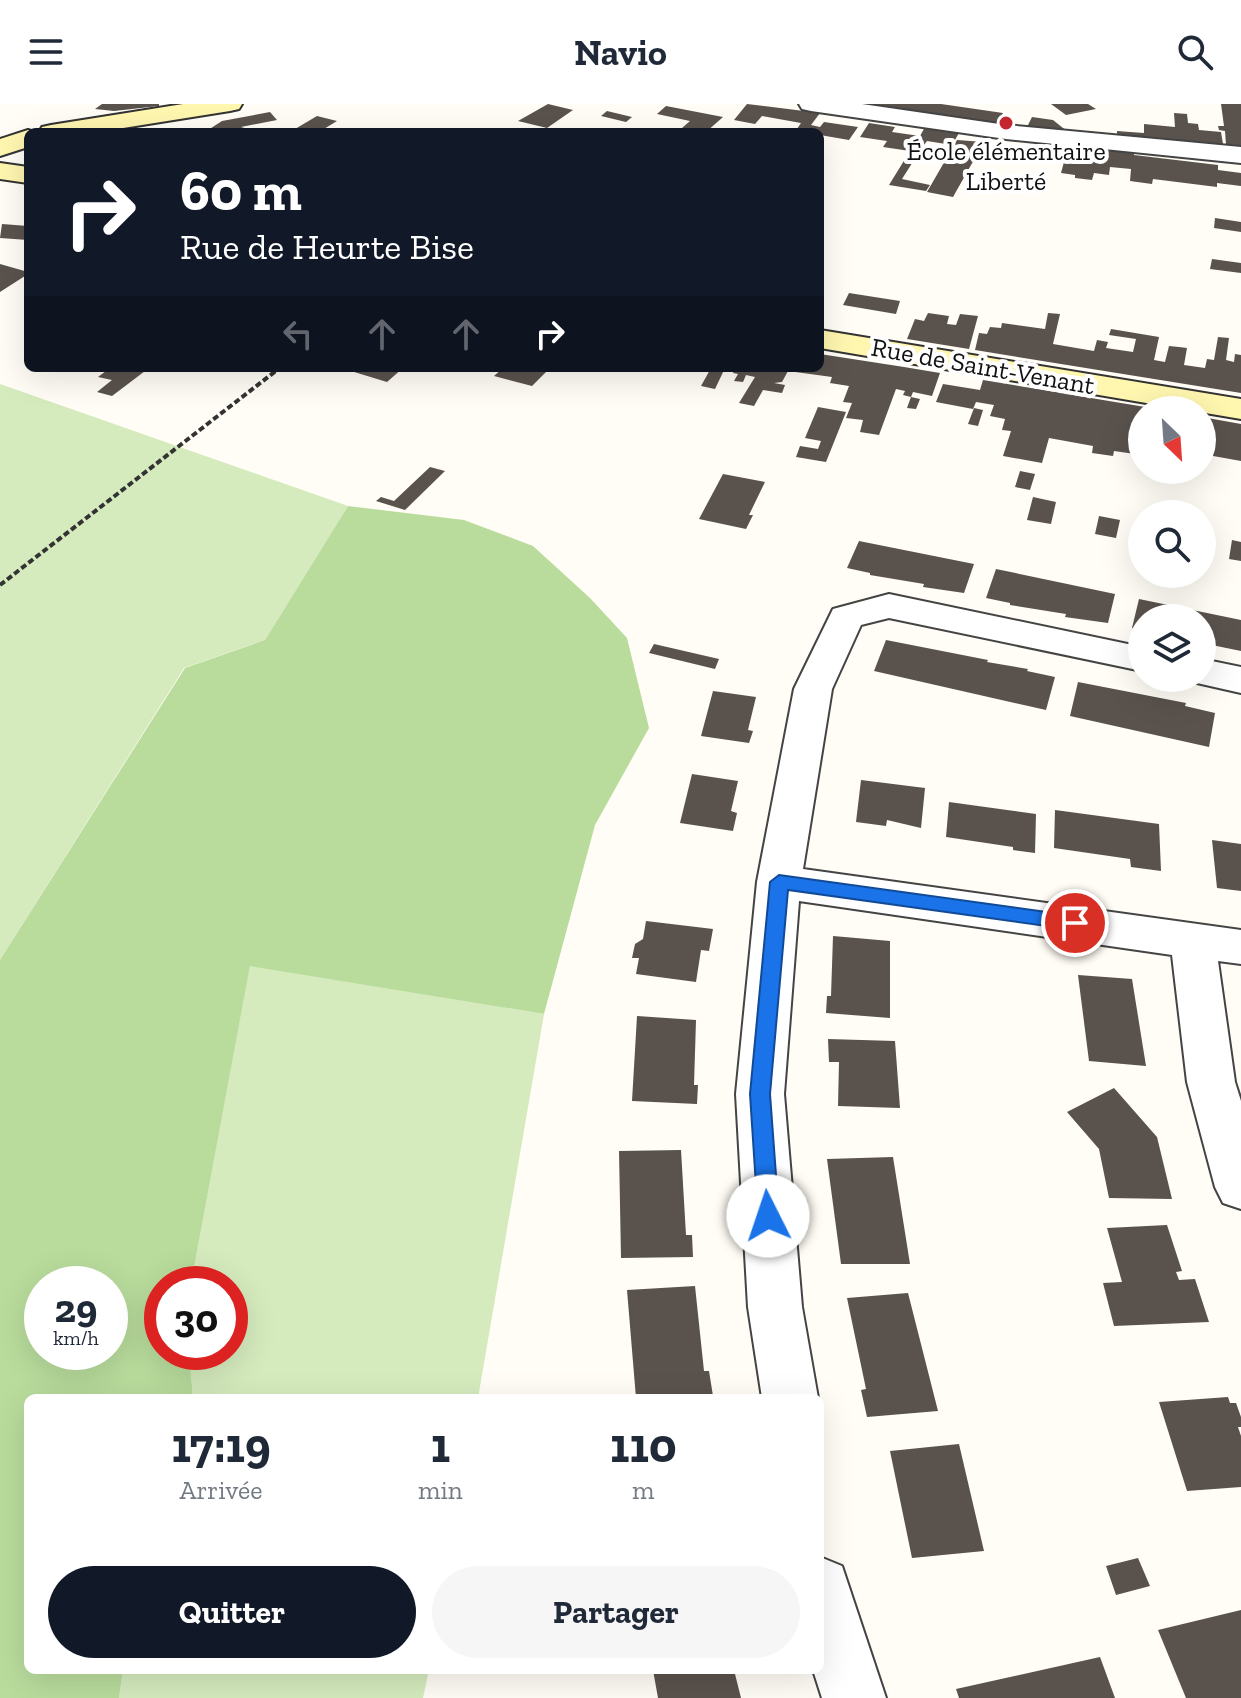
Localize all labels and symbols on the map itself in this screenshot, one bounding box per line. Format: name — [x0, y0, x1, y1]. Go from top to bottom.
marker: École élémentaire Liberté — [997, 114, 1015, 132]
place label: École élémentaire Liberté — [906, 135, 1106, 197]
street label: Rue de Saint-Venant — [869, 331, 1098, 401]
north arrow — [1128, 396, 1216, 484]
pin — [1041, 889, 1109, 957]
position arrow — [726, 1174, 810, 1258]
speed limit sign: 30 — [144, 1266, 248, 1370]

